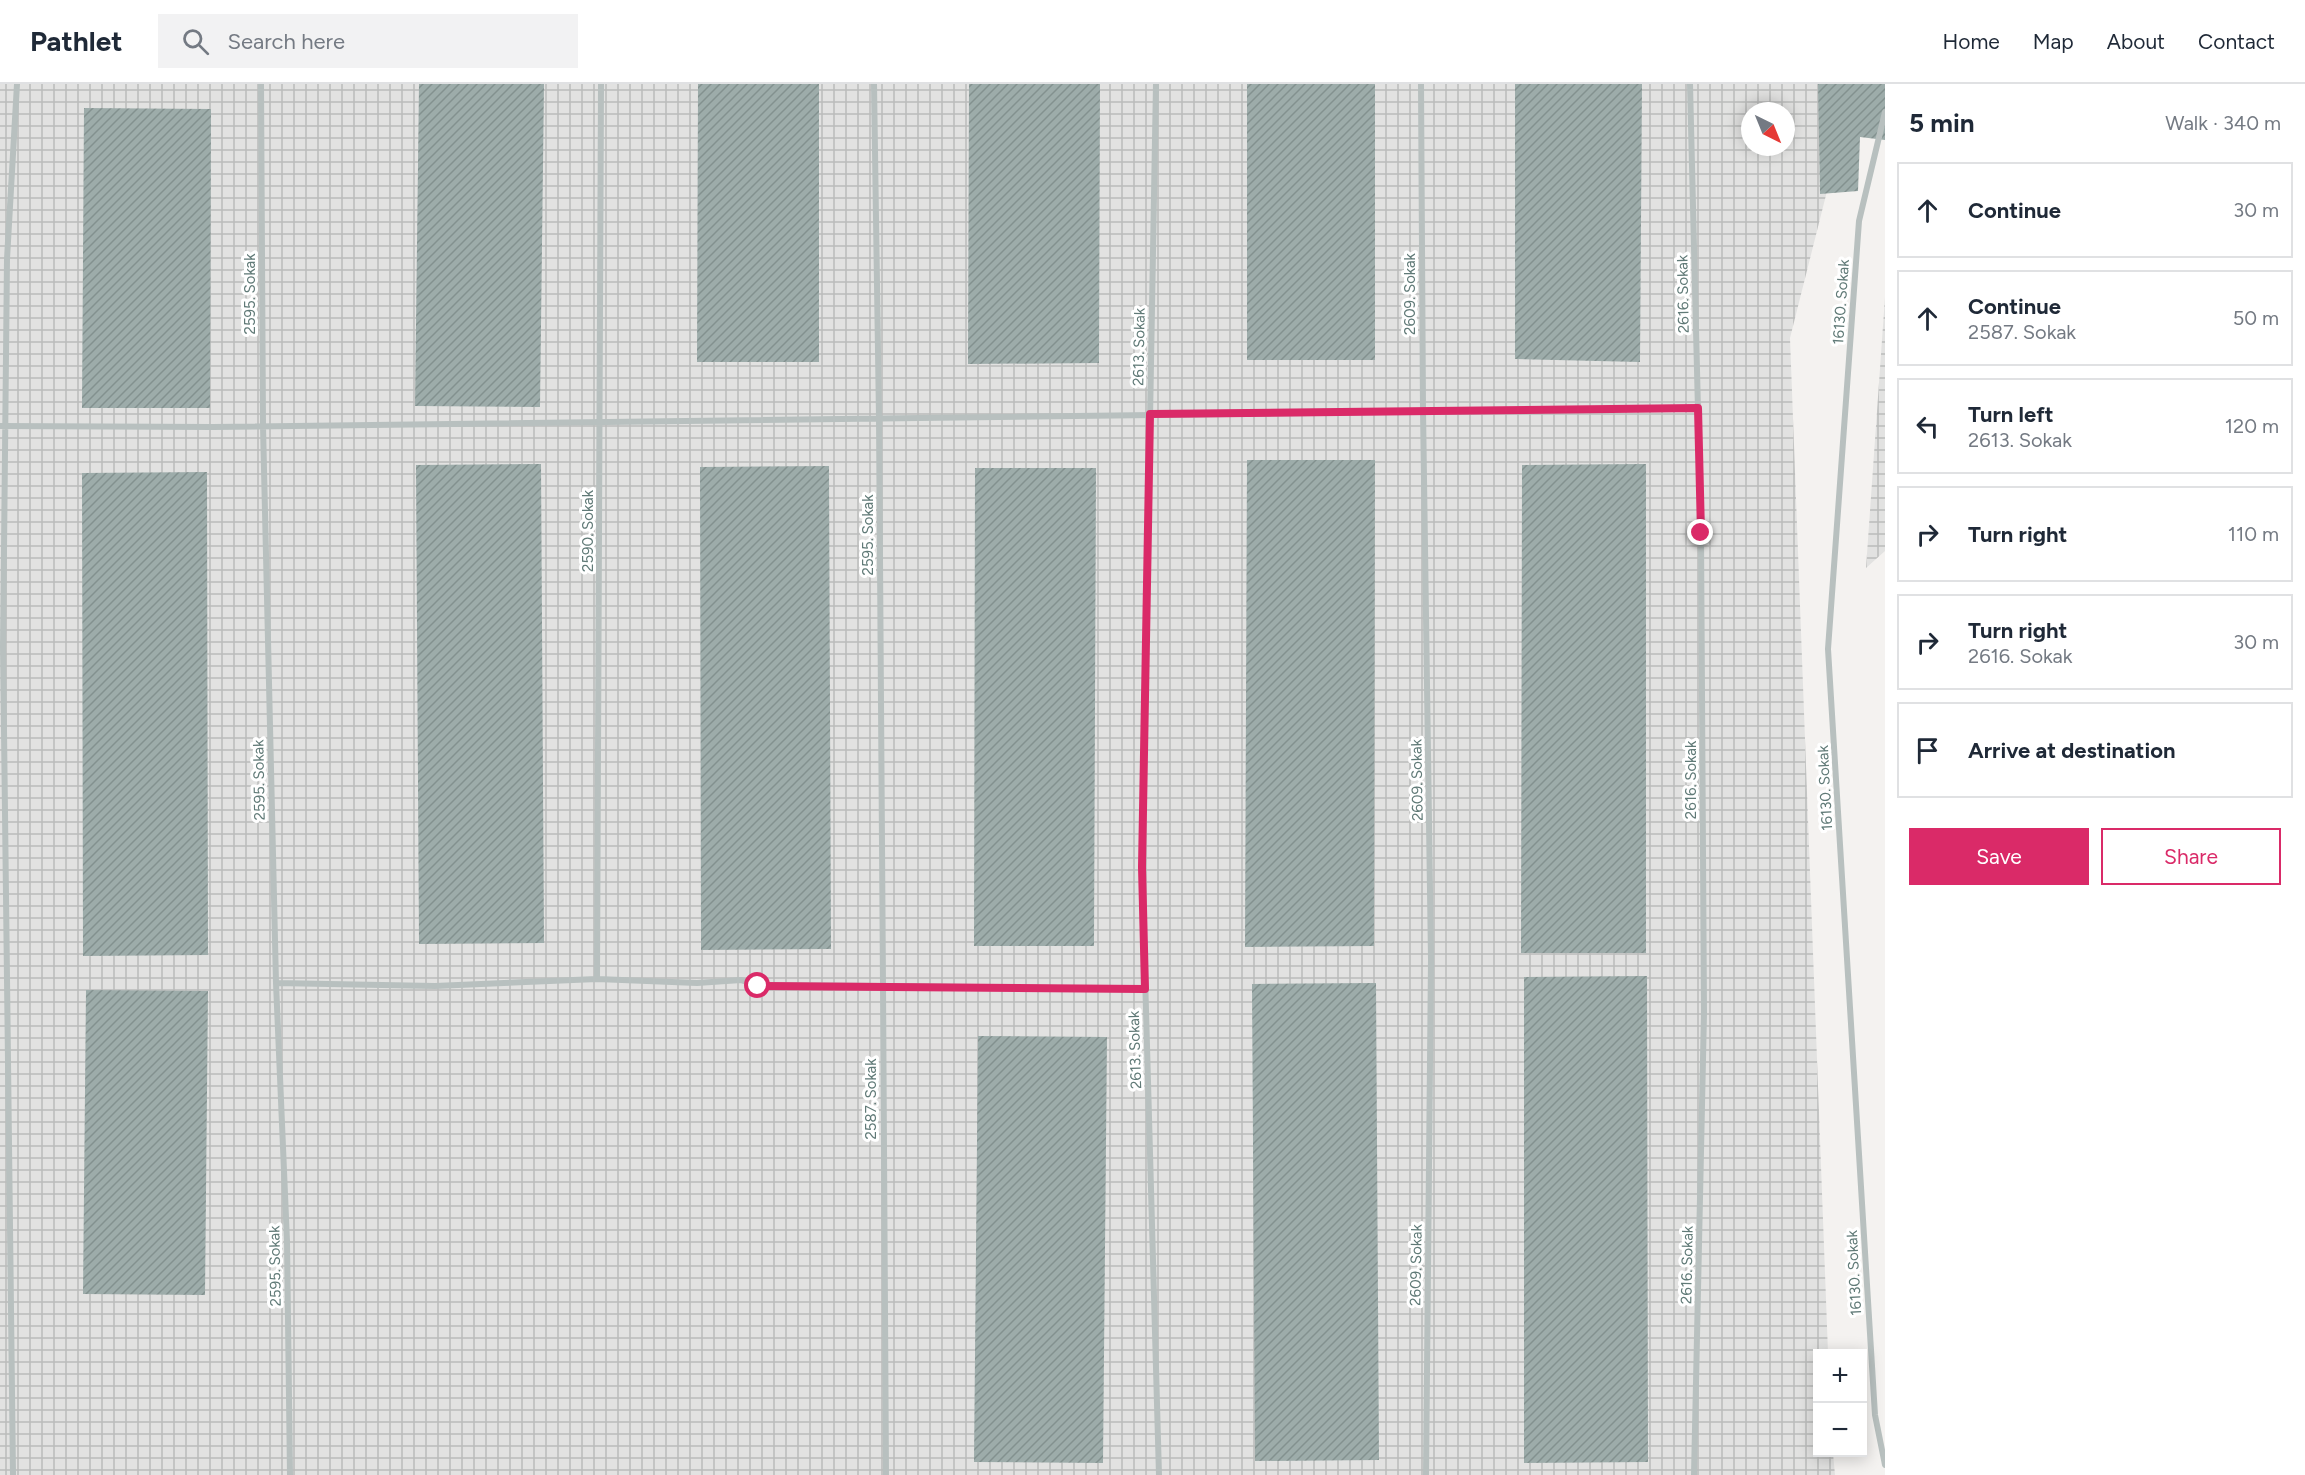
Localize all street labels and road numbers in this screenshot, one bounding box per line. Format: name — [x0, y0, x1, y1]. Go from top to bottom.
street label: 2609. Sokak — [1401, 252, 1419, 335]
street label: 2595. Sokak — [241, 253, 259, 334]
street label: 2616. Sokak — [1673, 254, 1693, 333]
street label: 16130. Sokak — [1829, 258, 1853, 345]
street label: 2613. Sokak — [1129, 307, 1149, 386]
street label: 2590. Sokak — [579, 489, 597, 572]
street label: 2595. Sokak — [859, 494, 877, 575]
street label: 2609. Sokak — [1407, 738, 1427, 821]
street label: 2595. Sokak — [249, 739, 269, 821]
street label: 2616. Sokak — [1682, 740, 1700, 819]
street label: 16130. Sokak — [1814, 744, 1836, 831]
street label: 2613. Sokak — [1125, 1010, 1145, 1089]
street label: 2587. Sokak — [862, 1058, 880, 1140]
street label: 2609. Sokak — [1406, 1223, 1426, 1306]
street label: 2595. Sokak — [265, 1225, 285, 1307]
street label: 2616. Sokak — [1677, 1225, 1697, 1304]
street label: 16130. Sokak — [1843, 1229, 1865, 1316]

